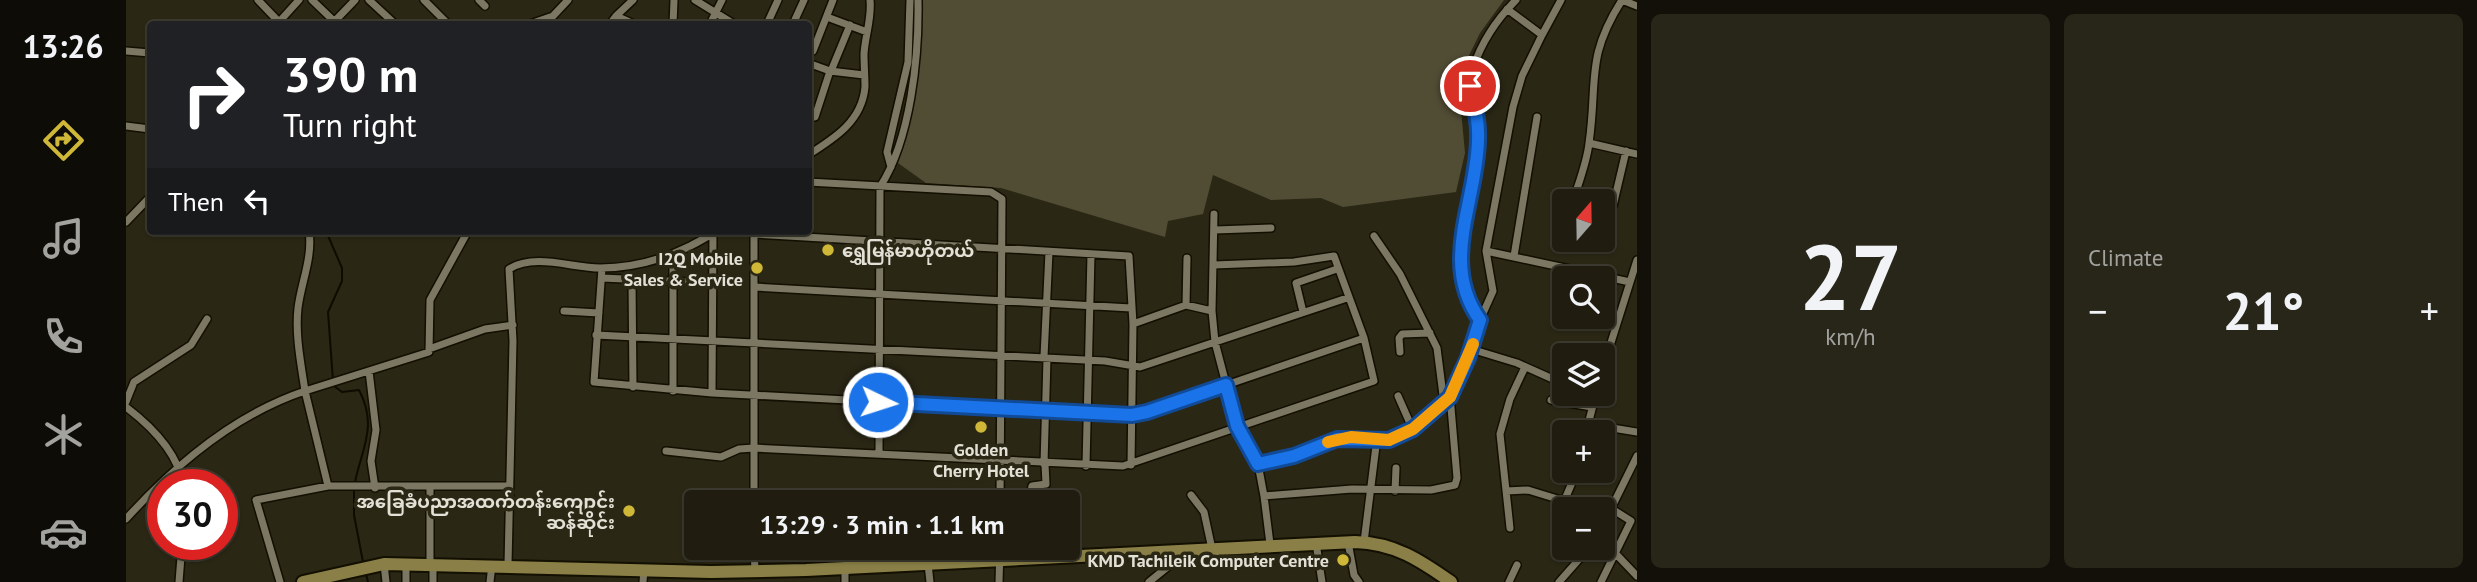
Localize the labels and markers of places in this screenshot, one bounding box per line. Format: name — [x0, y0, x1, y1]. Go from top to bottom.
pin — [1440, 56, 1500, 116]
place label: ရွှေမြန်မာဟိုတယ် — [842, 239, 974, 265]
marker: ရွှေမြန်မာဟိုတယ် — [820, 242, 836, 258]
place label: I2Q Mobile Sales & Service — [624, 247, 743, 291]
marker: I2Q Mobile Sales & Service — [749, 260, 765, 276]
marker: Golden Cherry Hotel — [973, 419, 989, 435]
place label: Golden Cherry Hotel — [933, 438, 1030, 482]
place label: အခြေခံပညာအထက်တန်းကျောင်း ဆန်ဆိုင်း — [357, 490, 615, 537]
marker: အခြေခံပညာအထက်တန်းကျောင်း ဆန်ဆိုင်း — [621, 503, 637, 519]
place label: KMD Tachileik Computer Centre — [1087, 549, 1329, 572]
marker: KMD Tachileik Computer Centre — [1335, 552, 1351, 568]

